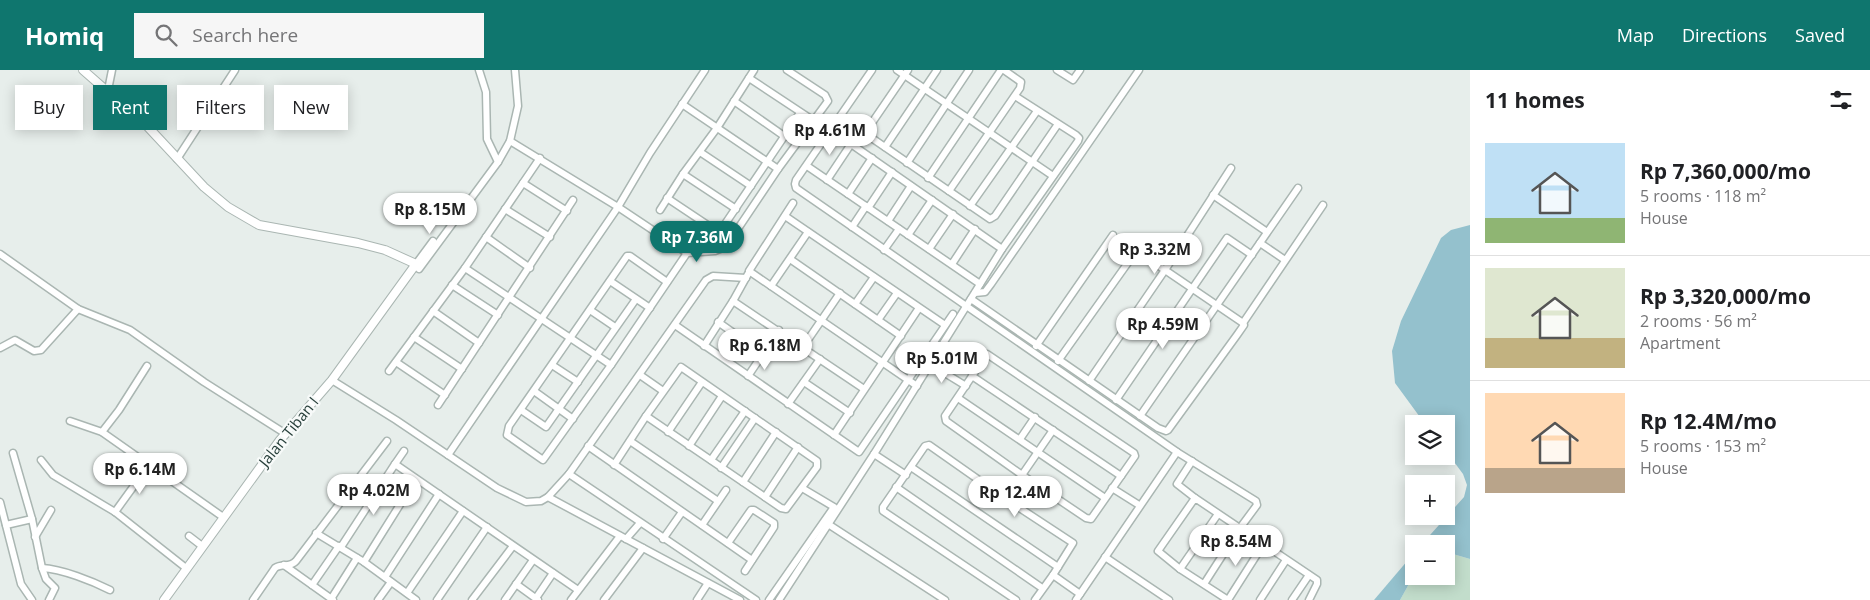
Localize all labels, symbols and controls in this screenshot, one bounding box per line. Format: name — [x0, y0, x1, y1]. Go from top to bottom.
search box — [134, 13, 484, 58]
text: Homiq — [25, 19, 104, 52]
icon: search — [152, 21, 180, 49]
text: Search here — [192, 22, 298, 48]
text: Map — [1617, 23, 1654, 47]
text: Directions — [1682, 23, 1767, 47]
text: Saved — [1795, 23, 1845, 47]
chip: Buy — [15, 85, 83, 130]
chip: Rent — [93, 85, 167, 130]
chip: Filters — [177, 85, 264, 130]
chip: New — [274, 85, 348, 130]
text: 11 homes — [1485, 86, 1585, 114]
icon: filters — [1827, 86, 1855, 114]
pin: Rp 4.61M — [778, 114, 882, 156]
text: Rp 4.61M — [794, 119, 866, 141]
text: Rp 7,360,000/mo — [1640, 157, 1811, 185]
icon: home — [1525, 163, 1585, 223]
text: 5 rooms · 118 m² — [1640, 185, 1766, 207]
pin: Rp 8.15M — [378, 192, 482, 235]
text: Rp 8.15M — [394, 198, 466, 220]
text: House — [1640, 207, 1688, 229]
pin: Rp 7.36M — [645, 220, 749, 263]
text: Rp 7.36M — [661, 226, 733, 248]
pin: Rp 3.32M — [1103, 232, 1207, 275]
text: Rp 3.32M — [1119, 238, 1191, 260]
text: Rp 3,320,000/mo — [1640, 282, 1811, 310]
icon: home — [1525, 288, 1585, 348]
pin: Rp 4.59M — [1111, 308, 1215, 350]
text: 2 rooms · 56 m² — [1640, 310, 1757, 332]
text: Rp 4.59M — [1127, 313, 1199, 335]
pin: Rp 6.18M — [713, 328, 817, 371]
text: Apartment — [1640, 332, 1720, 354]
text: Rp 6.18M — [729, 334, 801, 356]
pin: Rp 5.01M — [890, 342, 994, 384]
text: Rp 5.01M — [906, 347, 978, 369]
street label: Jalan Tiban I — [253, 392, 323, 472]
text: Rp 12.4M/mo — [1640, 407, 1777, 435]
icon: home — [1525, 413, 1585, 473]
map controls — [1405, 415, 1455, 585]
button: layers — [1405, 415, 1455, 465]
text: 5 rooms · 153 m² — [1640, 435, 1766, 457]
pin: Rp 6.14M — [88, 452, 192, 495]
text: House — [1640, 457, 1688, 479]
text: Rp 6.14M — [104, 458, 176, 480]
pin: Rp 4.02M — [322, 474, 426, 516]
button: + — [1405, 475, 1455, 525]
pin: Rp 12.4M — [963, 476, 1067, 518]
text: Rp 4.02M — [338, 479, 410, 501]
text: Rp 12.4M — [979, 481, 1051, 503]
pin: Rp 8.54M — [1184, 524, 1288, 567]
text: Rp 8.54M — [1200, 530, 1272, 552]
button: − — [1405, 535, 1455, 585]

